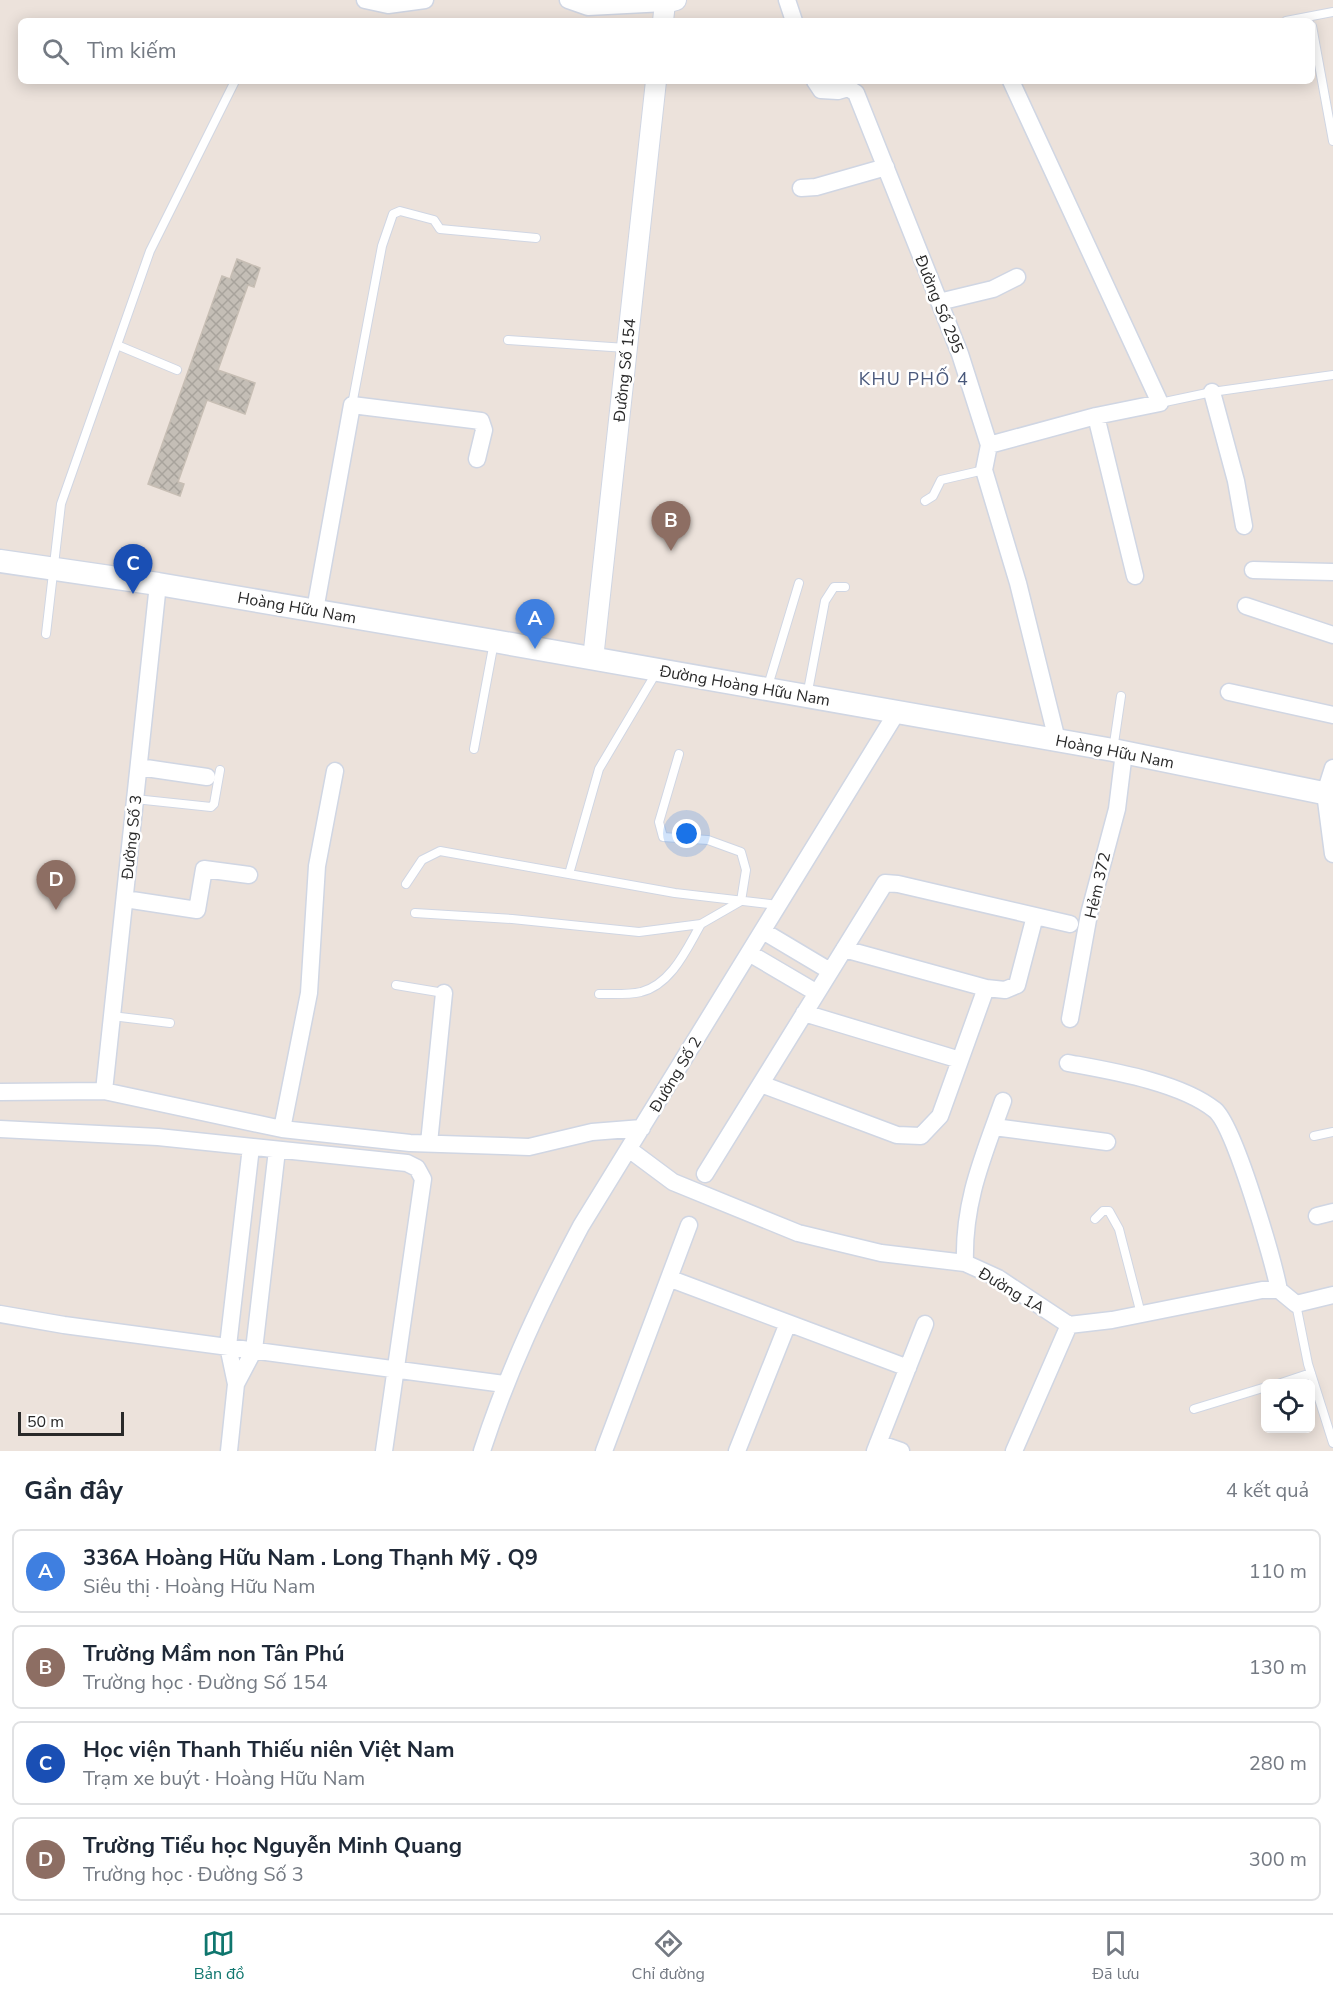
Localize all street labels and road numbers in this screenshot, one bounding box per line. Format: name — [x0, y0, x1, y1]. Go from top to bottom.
street label: Đường Số 295 — [909, 251, 969, 357]
street label: Đường Số 154 — [609, 317, 641, 424]
street label: Hoàng Hữu Nam — [236, 587, 358, 629]
street label: Đường Hoàng Hữu Nam — [657, 660, 832, 712]
street label: Hoàng Hữu Nam — [1054, 730, 1176, 774]
street label: Đường Số 3 — [117, 794, 147, 881]
street label: Hẻm 372 — [1080, 850, 1116, 920]
street label: Đường Số 2 — [644, 1033, 707, 1117]
street label: Đường 1A — [973, 1262, 1049, 1319]

